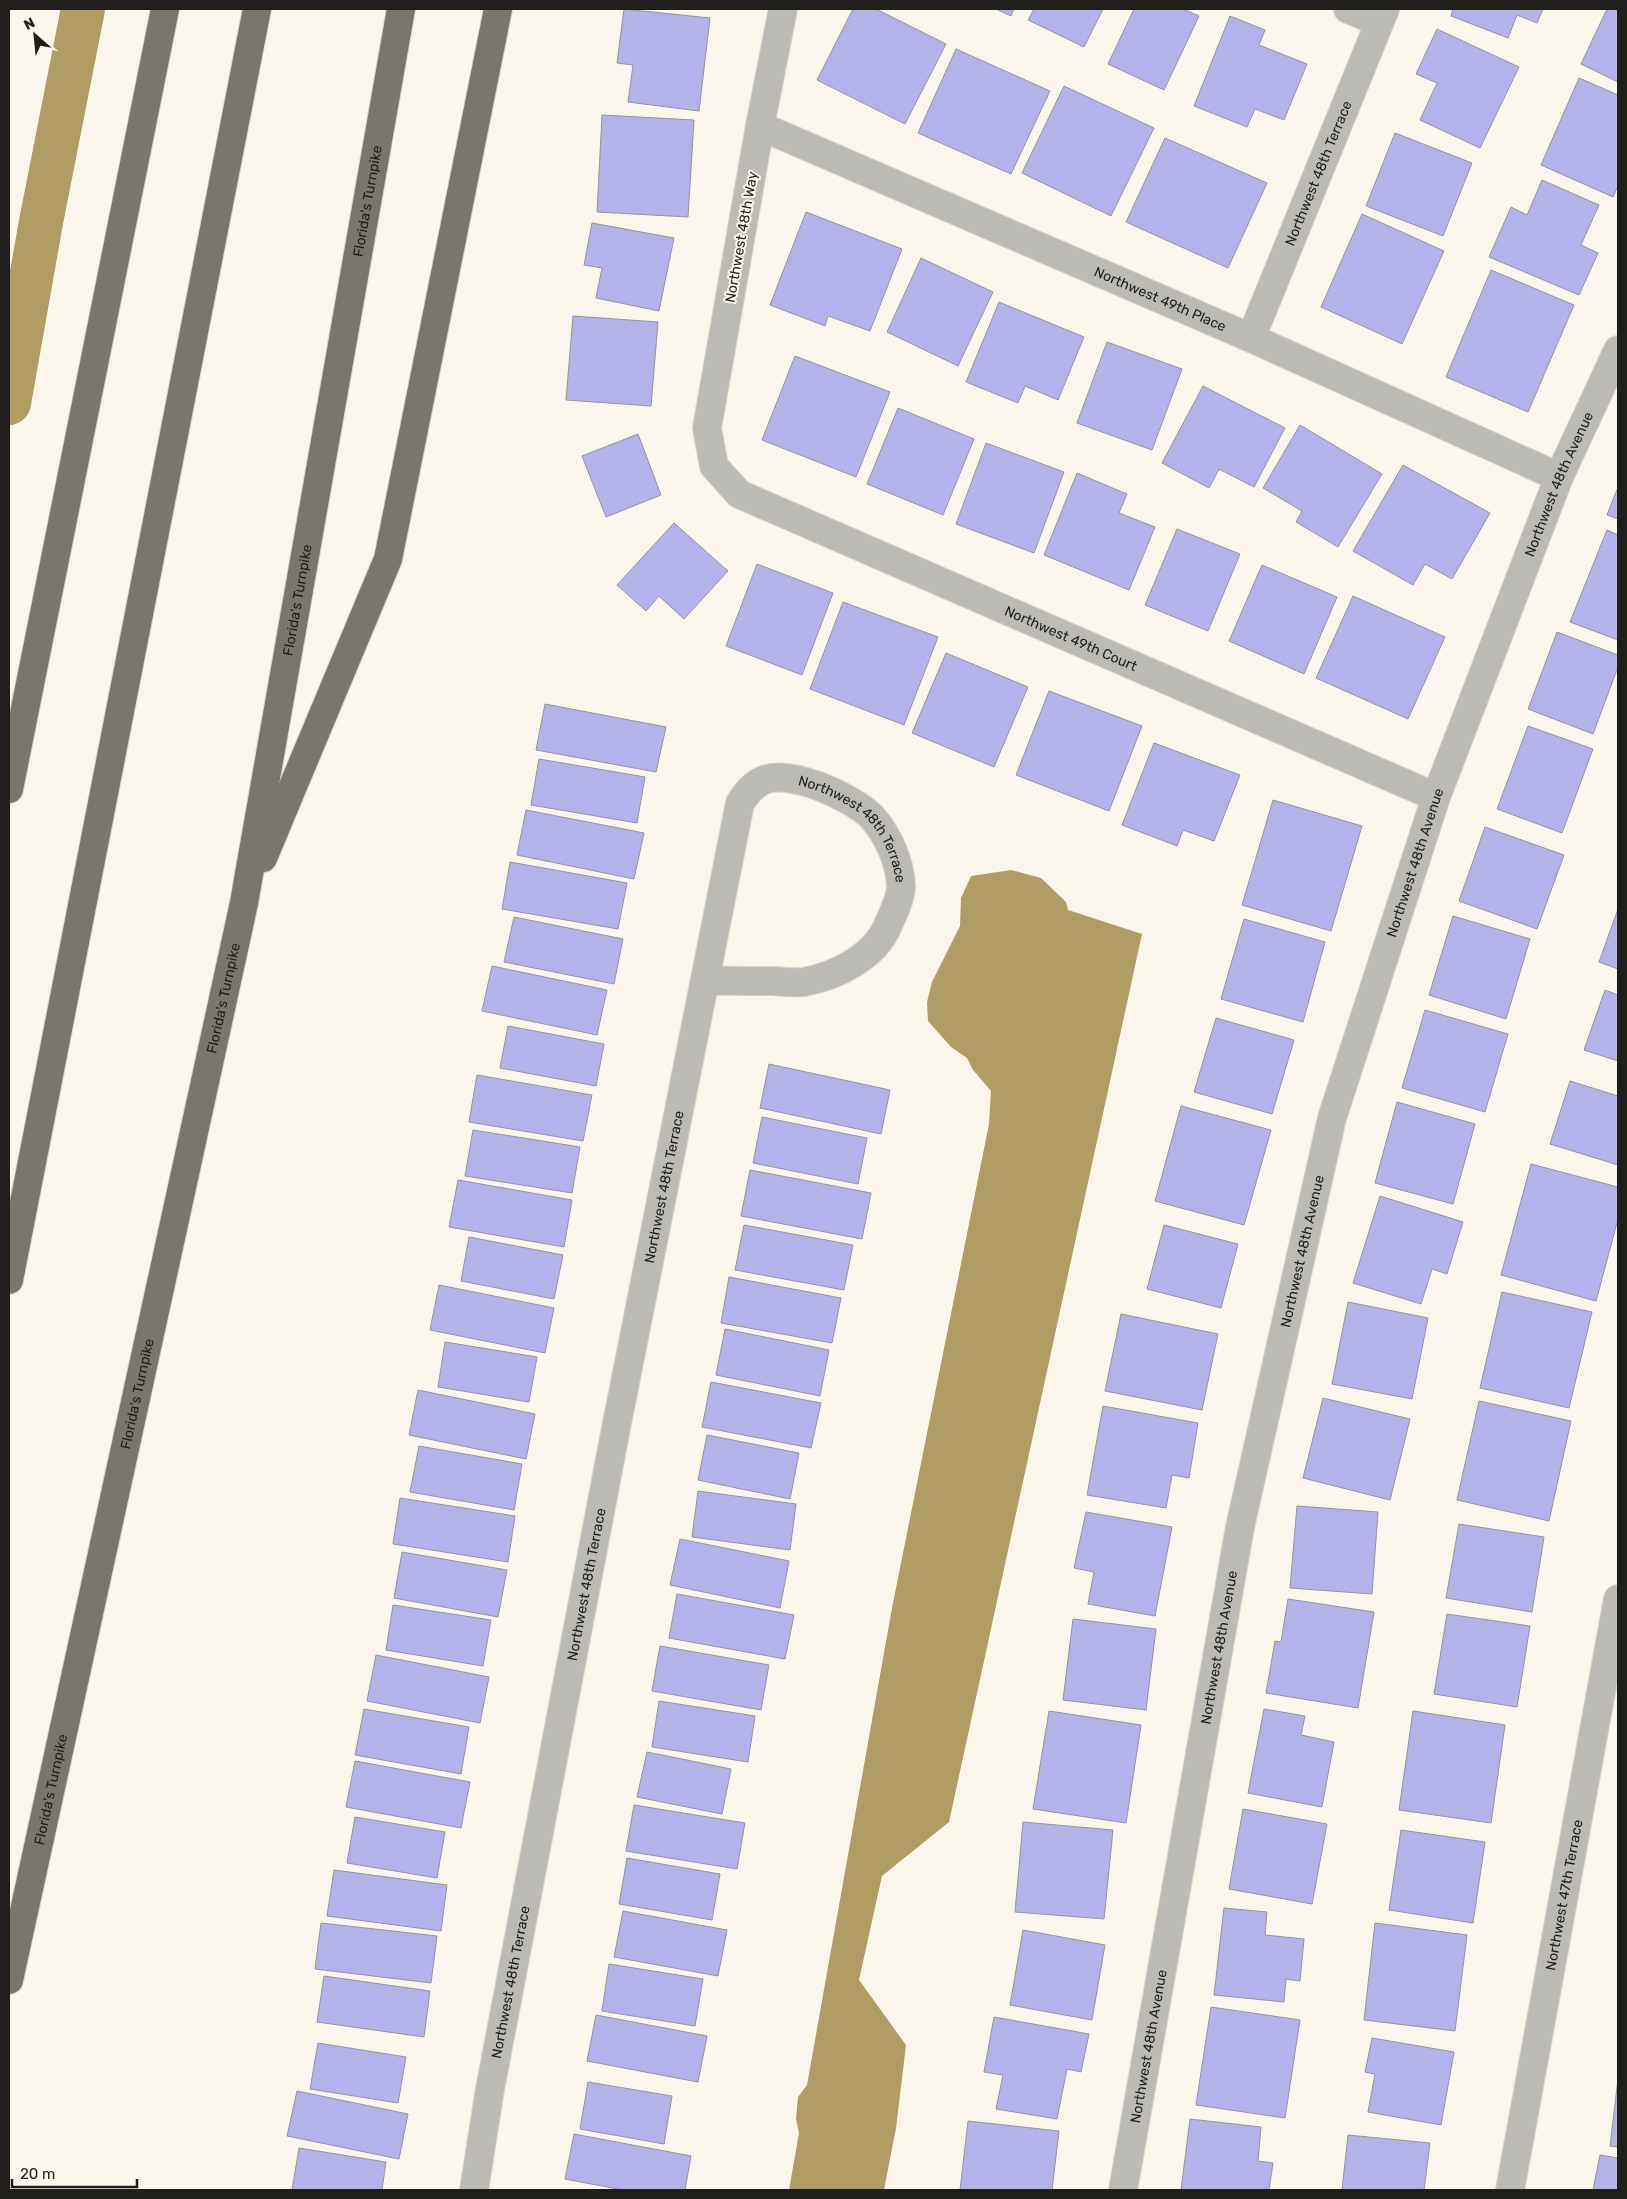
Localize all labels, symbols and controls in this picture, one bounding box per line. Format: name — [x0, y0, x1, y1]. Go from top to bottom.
north arrow — [10, 10, 60, 60]
text: N — [21, 14, 38, 34]
street label: Northwest 48th Terrace — [1281, 98, 1356, 248]
street label: Florida's Turnpike — [350, 144, 386, 258]
street label: Northwest 48th Way — [722, 170, 761, 304]
street label: Northwest 49th Place — [1092, 263, 1229, 335]
street label: Northwest 48th Avenue — [1521, 409, 1597, 559]
street label: Florida's Turnpike — [280, 543, 316, 657]
street label: Northwest 49th Court — [1002, 602, 1140, 675]
street label: Northwest 48th Terrace — [796, 772, 909, 884]
street label: Northwest 48th Avenue — [1383, 786, 1448, 939]
street label: Florida's Turnpike — [203, 941, 244, 1055]
street label: Northwest 48th Terrace — [641, 1109, 688, 1265]
street label: Northwest 48th Avenue — [1277, 1173, 1328, 1329]
street label: Florida's Turnpike — [117, 1337, 158, 1451]
street label: Northwest 48th Terrace — [564, 1506, 610, 1662]
street label: Northwest 48th Avenue — [1197, 1569, 1241, 1726]
street label: Florida's Turnpike — [31, 1733, 71, 1847]
street label: Northwest 47th Terrace — [1542, 1818, 1587, 1972]
street label: Northwest 48th Terrace — [488, 1904, 534, 2060]
street label: Northwest 48th Avenue — [1127, 1968, 1171, 2124]
scale bar — [12, 2156, 138, 2188]
text: 20 m — [20, 2165, 55, 2183]

